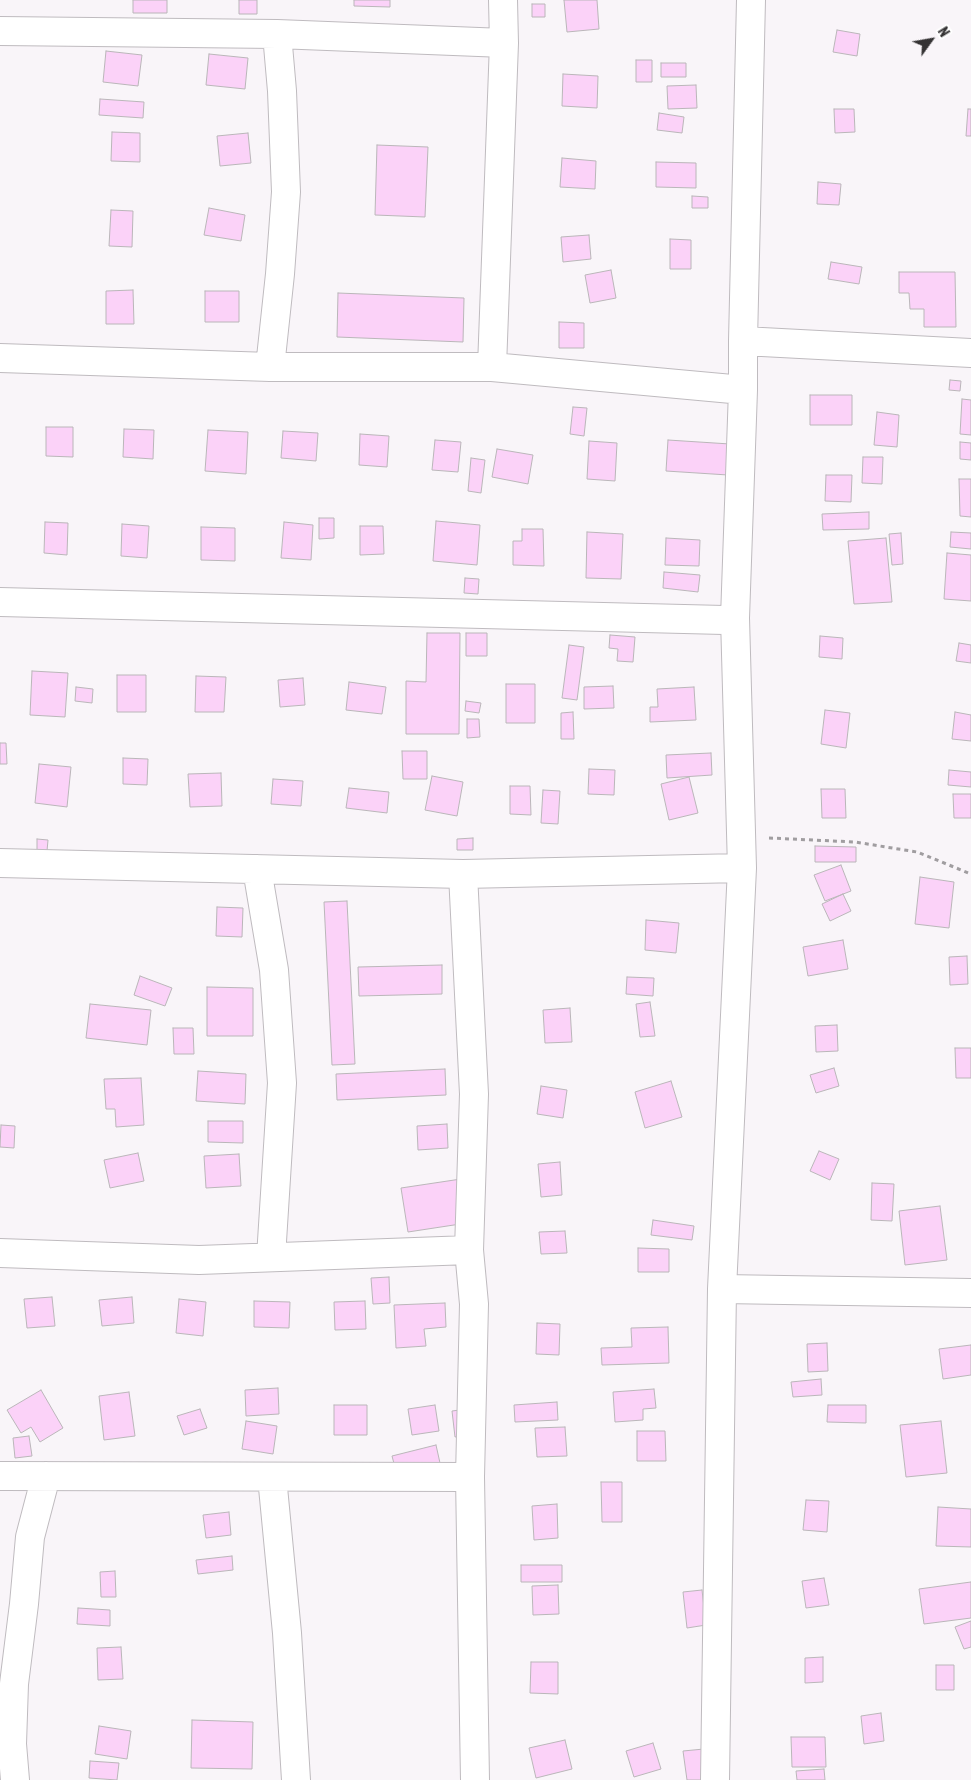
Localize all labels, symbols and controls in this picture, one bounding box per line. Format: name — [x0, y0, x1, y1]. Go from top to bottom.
north arrow — [906, 15, 956, 65]
text: N — [935, 24, 953, 40]

